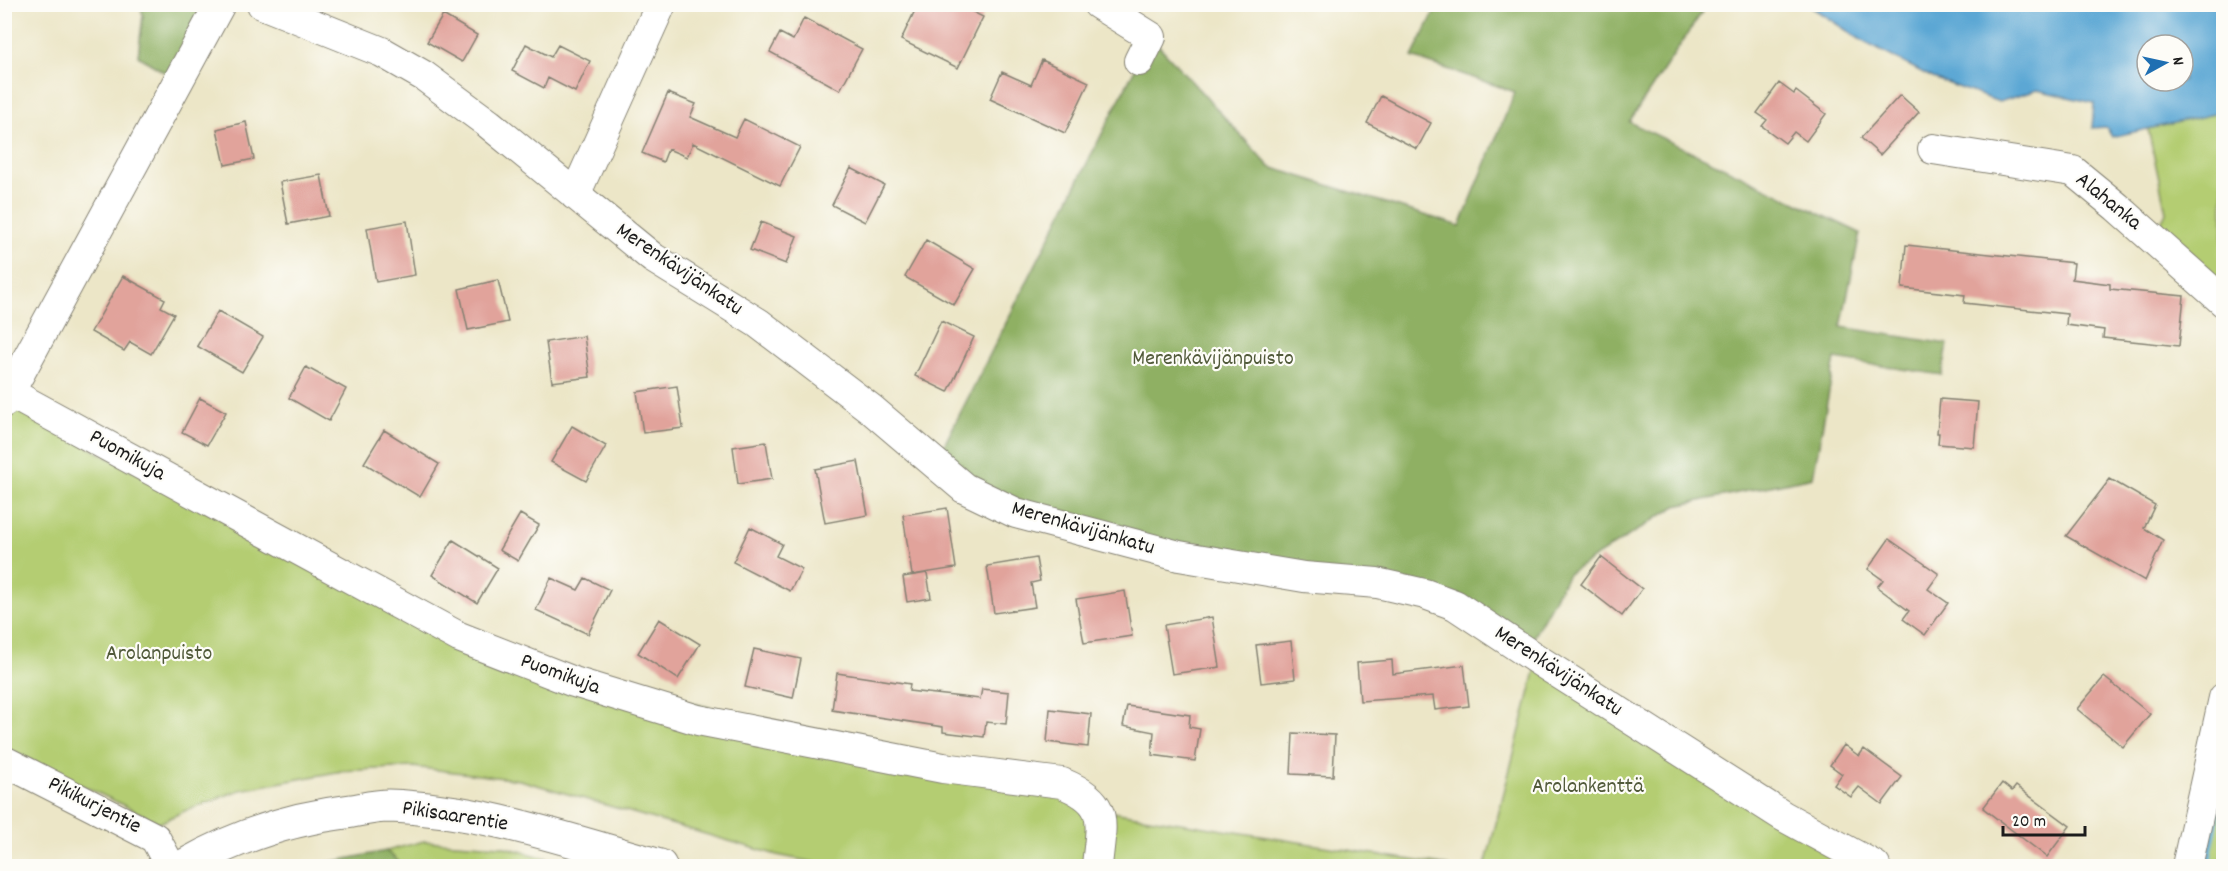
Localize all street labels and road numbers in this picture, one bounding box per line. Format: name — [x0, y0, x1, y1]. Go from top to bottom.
street label: Alahanka — [2068, 166, 2148, 239]
street label: Merenkävijänkatu — [609, 216, 749, 324]
street label: Puomikuja — [83, 422, 171, 490]
street label: Merenkävijänkatu — [1008, 494, 1158, 564]
street label: Merenkävijänkatu — [1488, 619, 1628, 725]
street label: Puomikuja — [516, 646, 605, 704]
street label: Pikikurjentie — [42, 769, 146, 843]
street label: Pikisaarentie — [400, 793, 510, 841]

